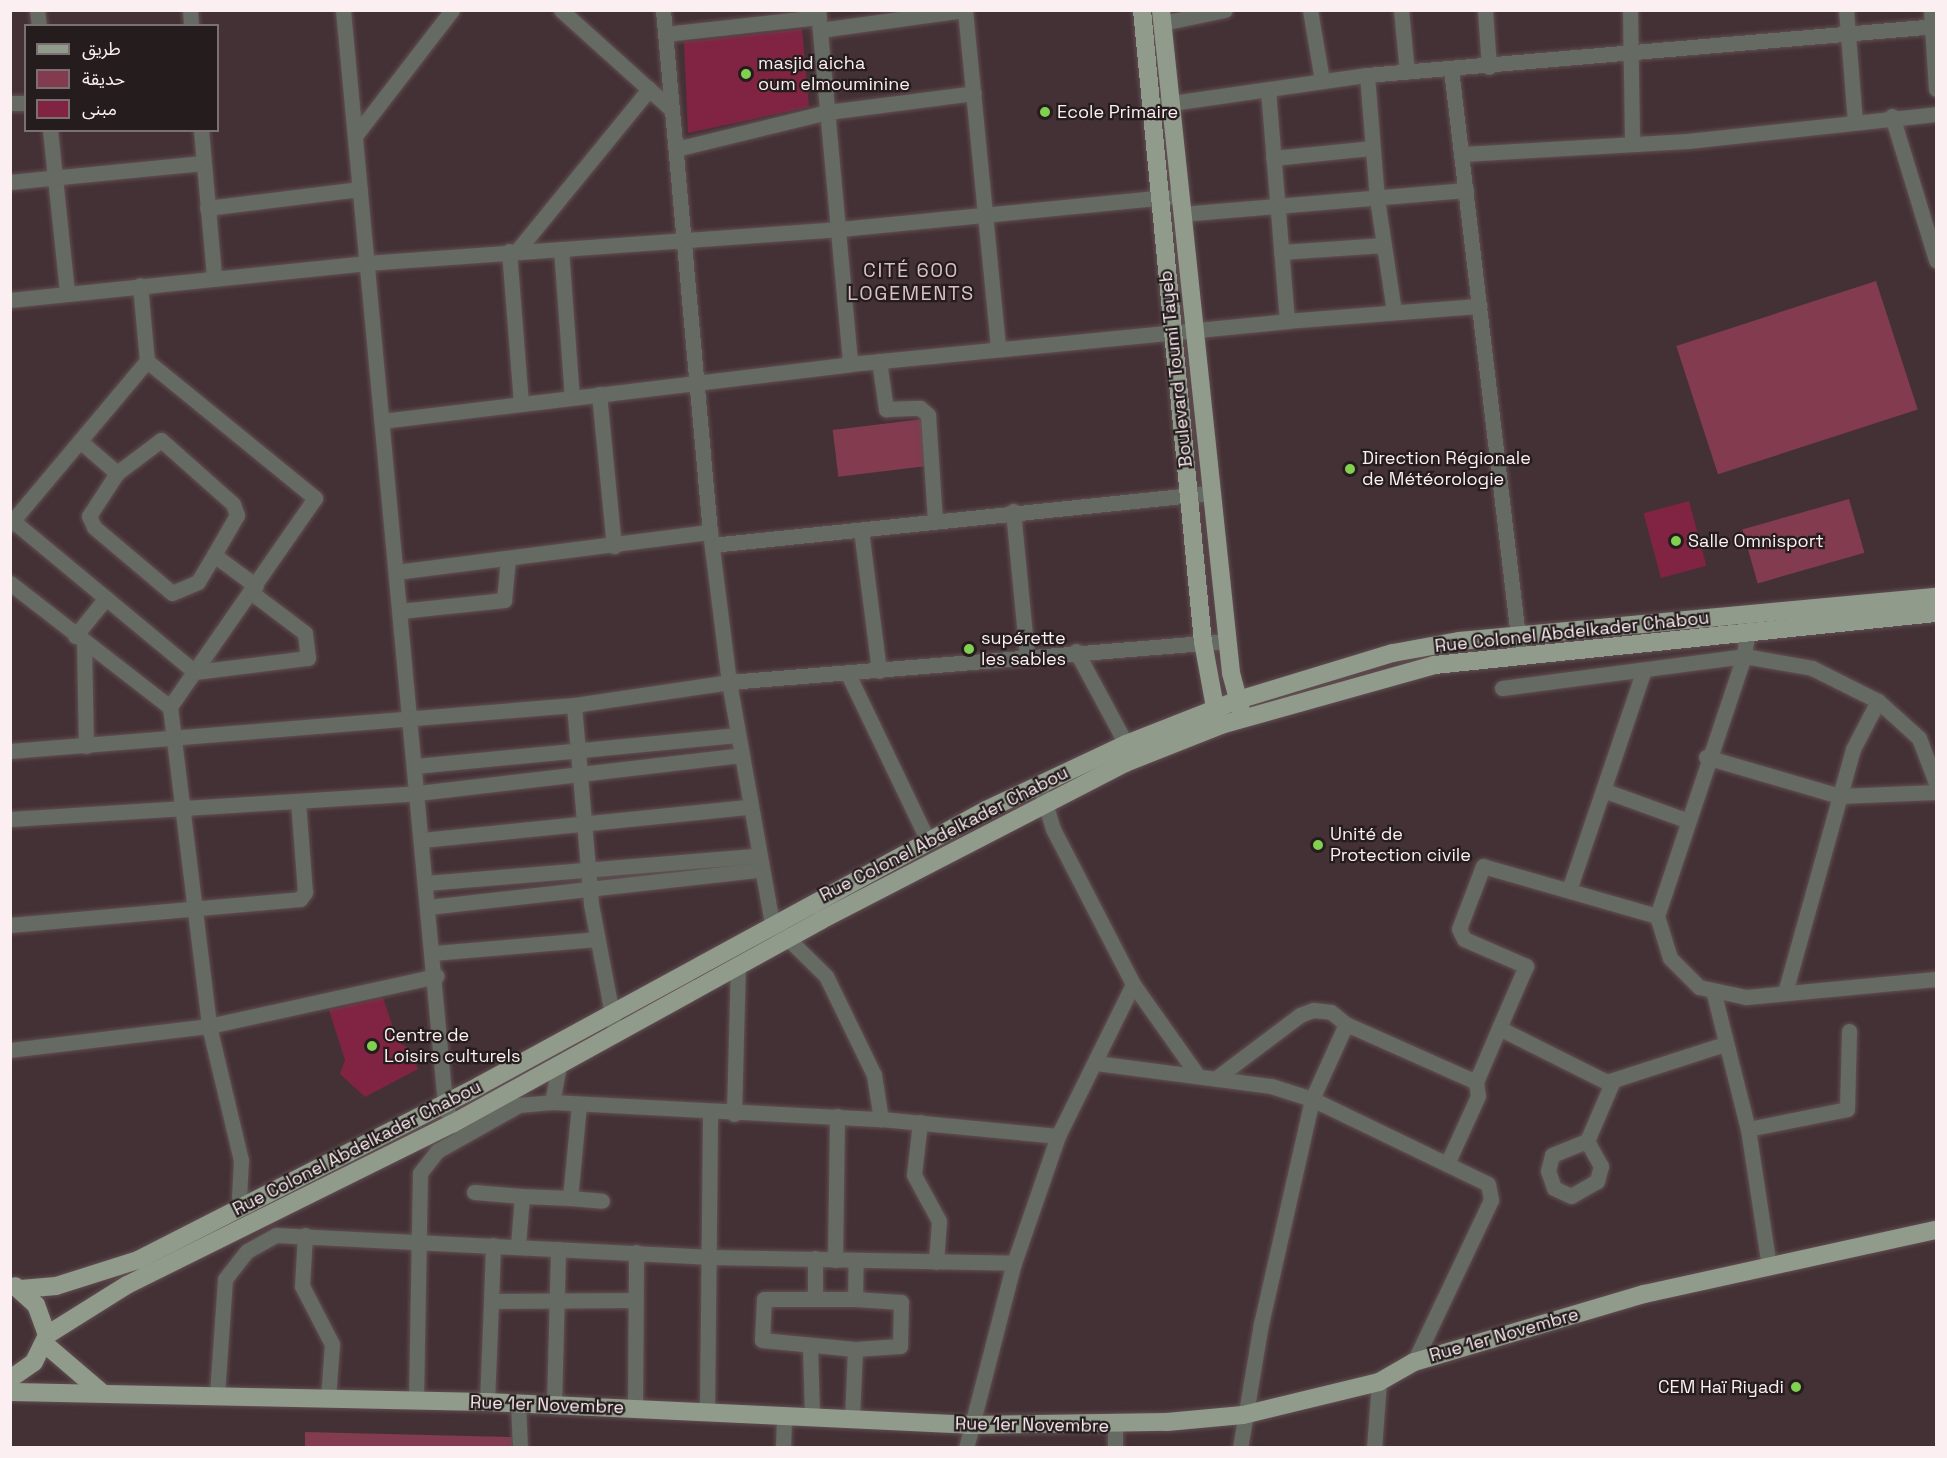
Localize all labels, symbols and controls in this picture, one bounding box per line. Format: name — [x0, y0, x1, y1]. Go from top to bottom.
legend — [24, 24, 219, 132]
text: طريق — [82, 37, 121, 60]
place label: masjid aicha oum elmouminine — [758, 53, 910, 96]
text: حديقة — [82, 67, 125, 90]
marker: masjid aicha oum elmouminine — [739, 67, 753, 81]
text: مبنى — [82, 97, 117, 120]
place label: Ecole Primaire — [1057, 101, 1178, 123]
marker: Ecole Primaire — [1038, 105, 1052, 119]
district label: CITÉ 600 LOGEMENTS — [847, 258, 975, 305]
street label: Boulevard Toumi Tayeb — [1155, 269, 1197, 469]
place label: Direction Régionale de Météorologie — [1362, 448, 1531, 490]
marker: Direction Régionale de Météorologie — [1343, 462, 1357, 476]
place label: Salle Omnisport — [1688, 530, 1824, 552]
marker: Salle Omnisport — [1669, 534, 1683, 548]
street label: Rue Colonel Abdelkader Chabou — [1434, 607, 1710, 657]
place label: supérette les sables — [981, 628, 1066, 670]
marker: supérette les sables — [962, 642, 976, 656]
street label: Rue Colonel Abdelkader Chabou — [816, 762, 1072, 906]
place label: Unité de Protection civile — [1330, 824, 1471, 866]
marker: Unité de Protection civile — [1311, 838, 1325, 852]
place label: Centre de Loisirs culturels — [384, 1025, 520, 1068]
marker: Centre de Loisirs culturels — [365, 1039, 379, 1053]
street label: Rue Colonel Abdelkader Chabou — [229, 1076, 485, 1220]
street label: Rue 1er Novembre — [1427, 1303, 1581, 1367]
place label: CEM Haï Riyadi — [1658, 1376, 1784, 1398]
marker: CEM Haï Riyadi — [1789, 1380, 1803, 1394]
street label: Rue 1er Novembre — [470, 1392, 624, 1418]
street label: Rue 1er Novembre — [955, 1413, 1109, 1437]

